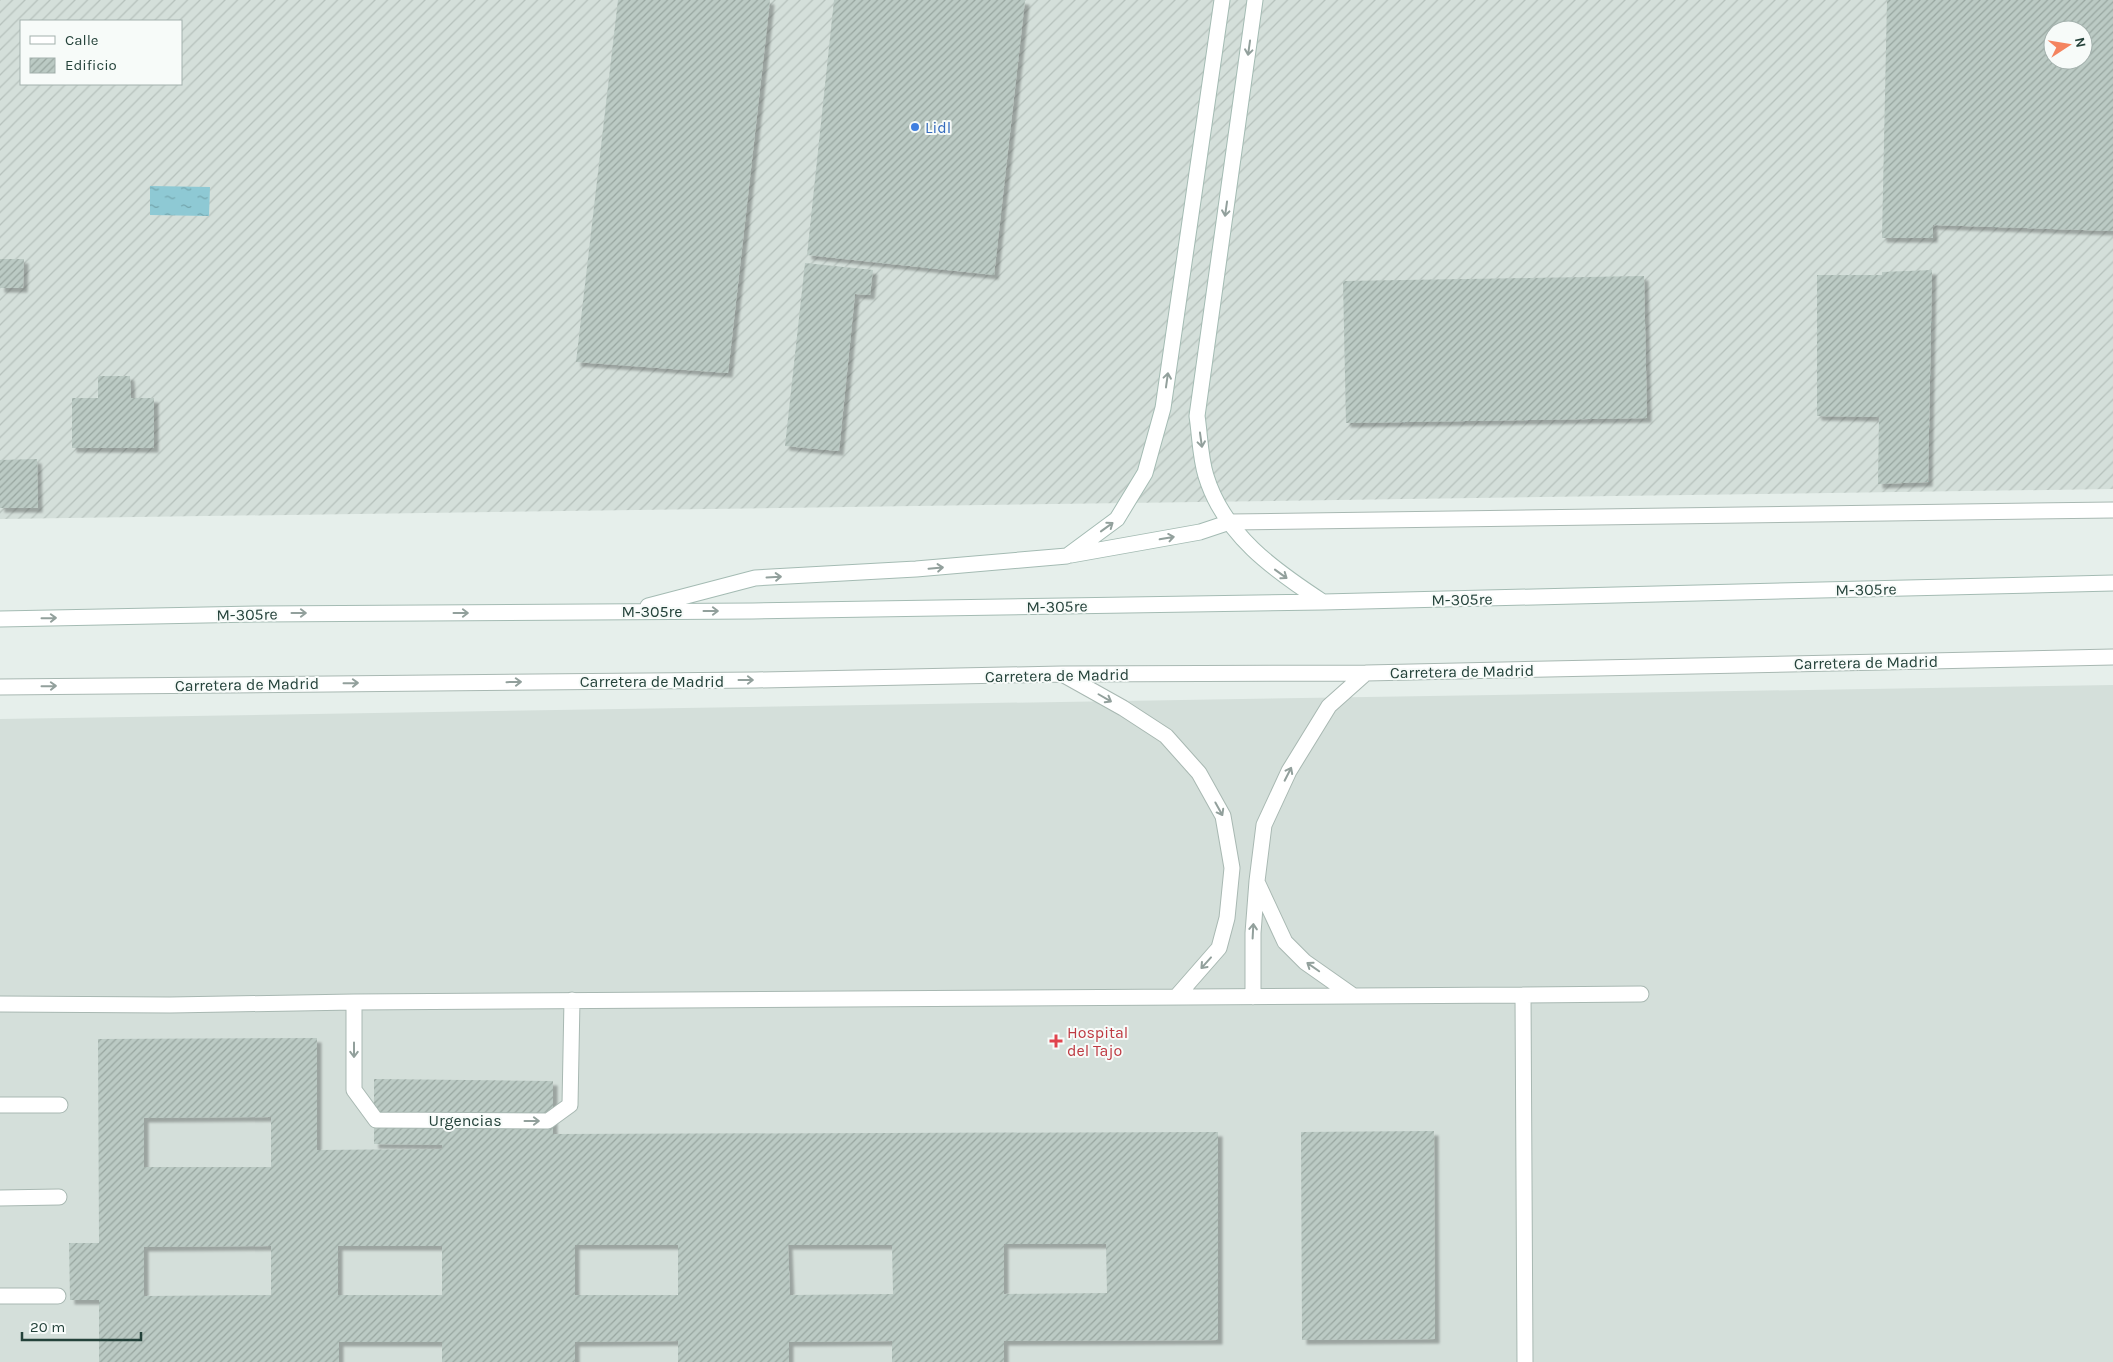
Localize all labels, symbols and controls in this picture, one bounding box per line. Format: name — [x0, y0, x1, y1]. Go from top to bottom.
legend — [20, 20, 182, 85]
north arrow — [2043, 20, 2093, 70]
text: Calle — [65, 31, 99, 49]
text: N — [2071, 36, 2090, 49]
one-way arrow — [1243, 40, 1253, 56]
text: Edificio — [65, 56, 117, 74]
place label: Lidl — [925, 118, 951, 137]
marker: Lidl — [909, 121, 921, 133]
one-way arrow — [1221, 201, 1231, 217]
one-way arrow — [1162, 373, 1172, 389]
one-way arrow — [1196, 431, 1206, 447]
one-way arrow — [1099, 522, 1113, 532]
one-way arrow — [1158, 532, 1174, 542]
one-way arrow — [928, 563, 944, 572]
one-way arrow — [1274, 568, 1287, 579]
one-way arrow — [766, 572, 782, 581]
street label: M-305re — [1835, 579, 1897, 600]
street label: M-305re — [1431, 589, 1493, 610]
street label: M-305re — [1026, 596, 1088, 617]
street label: M-305re — [621, 602, 683, 621]
street label: M-305re — [216, 604, 278, 625]
one-way arrow — [702, 606, 719, 616]
one-way arrow — [453, 608, 469, 617]
one-way arrow — [290, 609, 306, 618]
one-way arrow — [40, 613, 56, 623]
street label: Carretera de Madrid — [1794, 652, 1938, 673]
street label: Carretera de Madrid — [1390, 661, 1534, 682]
street label: Carretera de Madrid — [985, 665, 1129, 686]
street label: Carretera de Madrid — [580, 672, 724, 691]
street label: Carretera de Madrid — [175, 674, 319, 695]
one-way arrow — [738, 675, 754, 685]
one-way arrow — [505, 677, 521, 687]
one-way arrow — [342, 678, 359, 688]
one-way arrow — [40, 681, 56, 691]
one-way arrow — [1097, 693, 1112, 703]
one-way arrow — [1284, 767, 1293, 782]
one-way arrow — [1214, 801, 1224, 816]
one-way arrow — [1248, 923, 1258, 939]
one-way arrow — [1201, 957, 1212, 970]
one-way arrow — [1306, 962, 1320, 972]
place label: Hospital del Tajo — [1067, 1023, 1128, 1060]
marker: Hospital del Tajo — [1049, 1034, 1063, 1048]
one-way arrow — [349, 1042, 359, 1058]
street label: Urgencias — [428, 1111, 502, 1130]
one-way arrow — [523, 1116, 539, 1126]
scale bar — [22, 1310, 141, 1342]
text: 20 m — [30, 1318, 65, 1336]

